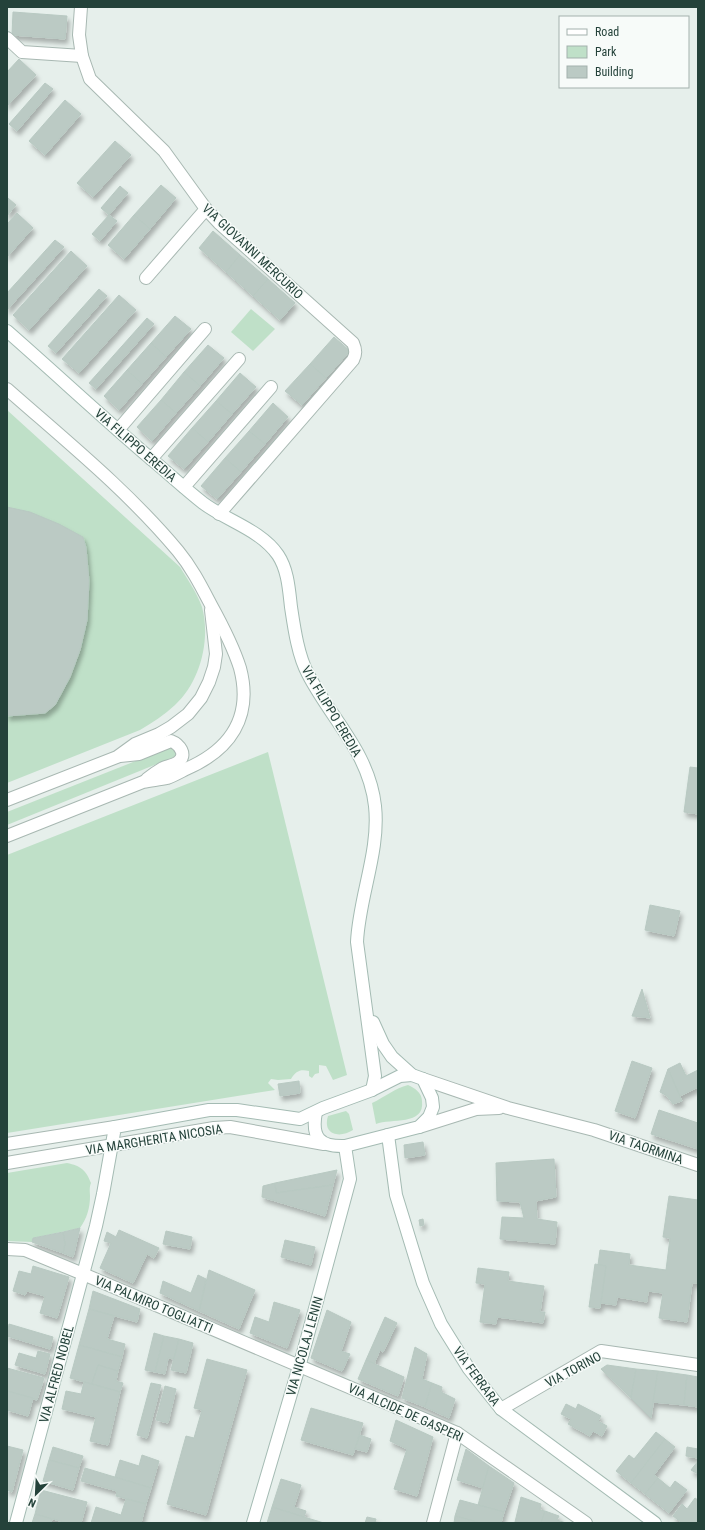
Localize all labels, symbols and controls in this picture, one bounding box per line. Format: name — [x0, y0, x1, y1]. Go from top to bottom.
legend — [559, 16, 689, 88]
text: Road — [595, 25, 619, 39]
text: Park — [595, 45, 617, 59]
text: Building — [595, 65, 633, 79]
street label: VIA GIOVANNI MERCURIO — [199, 201, 306, 302]
street label: VIA FILIPPO EREDIA — [92, 406, 180, 485]
street label: VIA FILIPPO EREDIA — [299, 663, 365, 760]
street label: VIA MARGHERITA NICOSIA — [85, 1121, 224, 1158]
street label: VIA TAORMINA — [607, 1128, 686, 1167]
street label: VIA PALMIRO TOGLIATTI — [92, 1273, 215, 1336]
street label: VIA NICOLAJ LENIN — [283, 1295, 326, 1398]
street label: VIA ALFRED NOBEL — [36, 1324, 77, 1425]
street label: VIA FERRARA — [450, 1344, 503, 1409]
street label: VIA TORINO — [543, 1348, 604, 1390]
street label: VIA ALCIDE DE GASPERI — [346, 1380, 466, 1445]
north arrow — [16, 1474, 56, 1514]
text: N — [26, 1495, 38, 1510]

